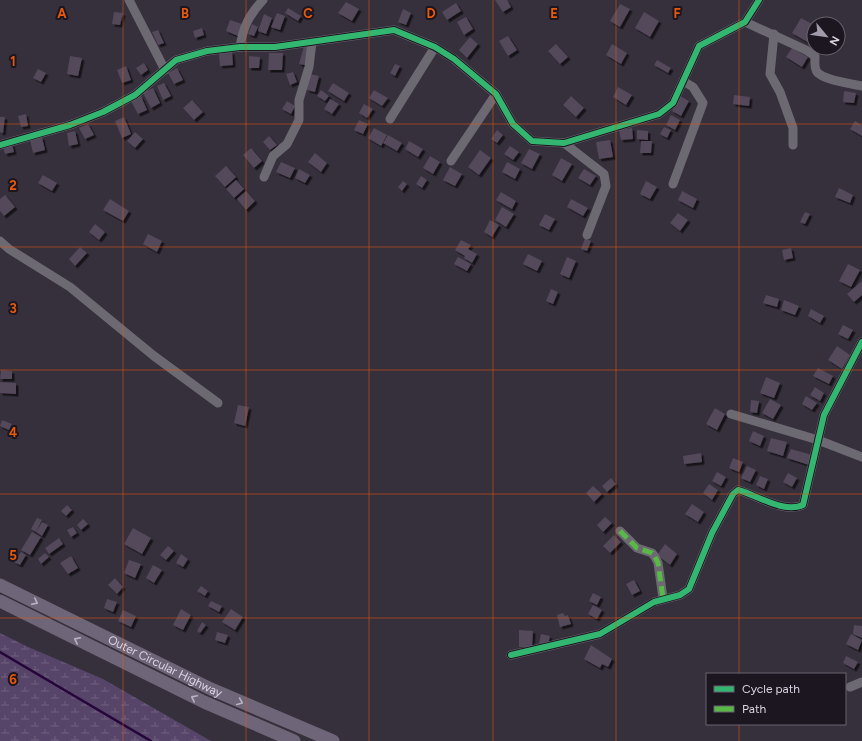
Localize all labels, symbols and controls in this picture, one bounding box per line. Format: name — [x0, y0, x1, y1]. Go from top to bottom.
text: A — [57, 6, 67, 21]
text: B — [181, 6, 189, 21]
text: C — [303, 6, 313, 21]
text: D — [426, 6, 436, 21]
text: E — [550, 6, 558, 21]
text: F — [673, 6, 681, 21]
north arrow — [806, 16, 846, 56]
text: N — [827, 34, 842, 47]
text: 1 — [10, 54, 16, 69]
text: 2 — [9, 178, 17, 193]
text: 3 — [9, 301, 17, 316]
text: 4 — [9, 425, 17, 440]
text: 5 — [9, 548, 17, 563]
one-way arrow — [31, 598, 38, 605]
street label: Outer Circular Highway — [106, 632, 225, 700]
one-way arrow — [74, 637, 82, 645]
text: 6 — [9, 672, 17, 687]
legend — [706, 673, 846, 725]
text: Cycle path — [742, 682, 800, 696]
one-way arrow — [191, 695, 198, 702]
one-way arrow — [236, 697, 243, 705]
text: Path — [742, 702, 766, 716]

